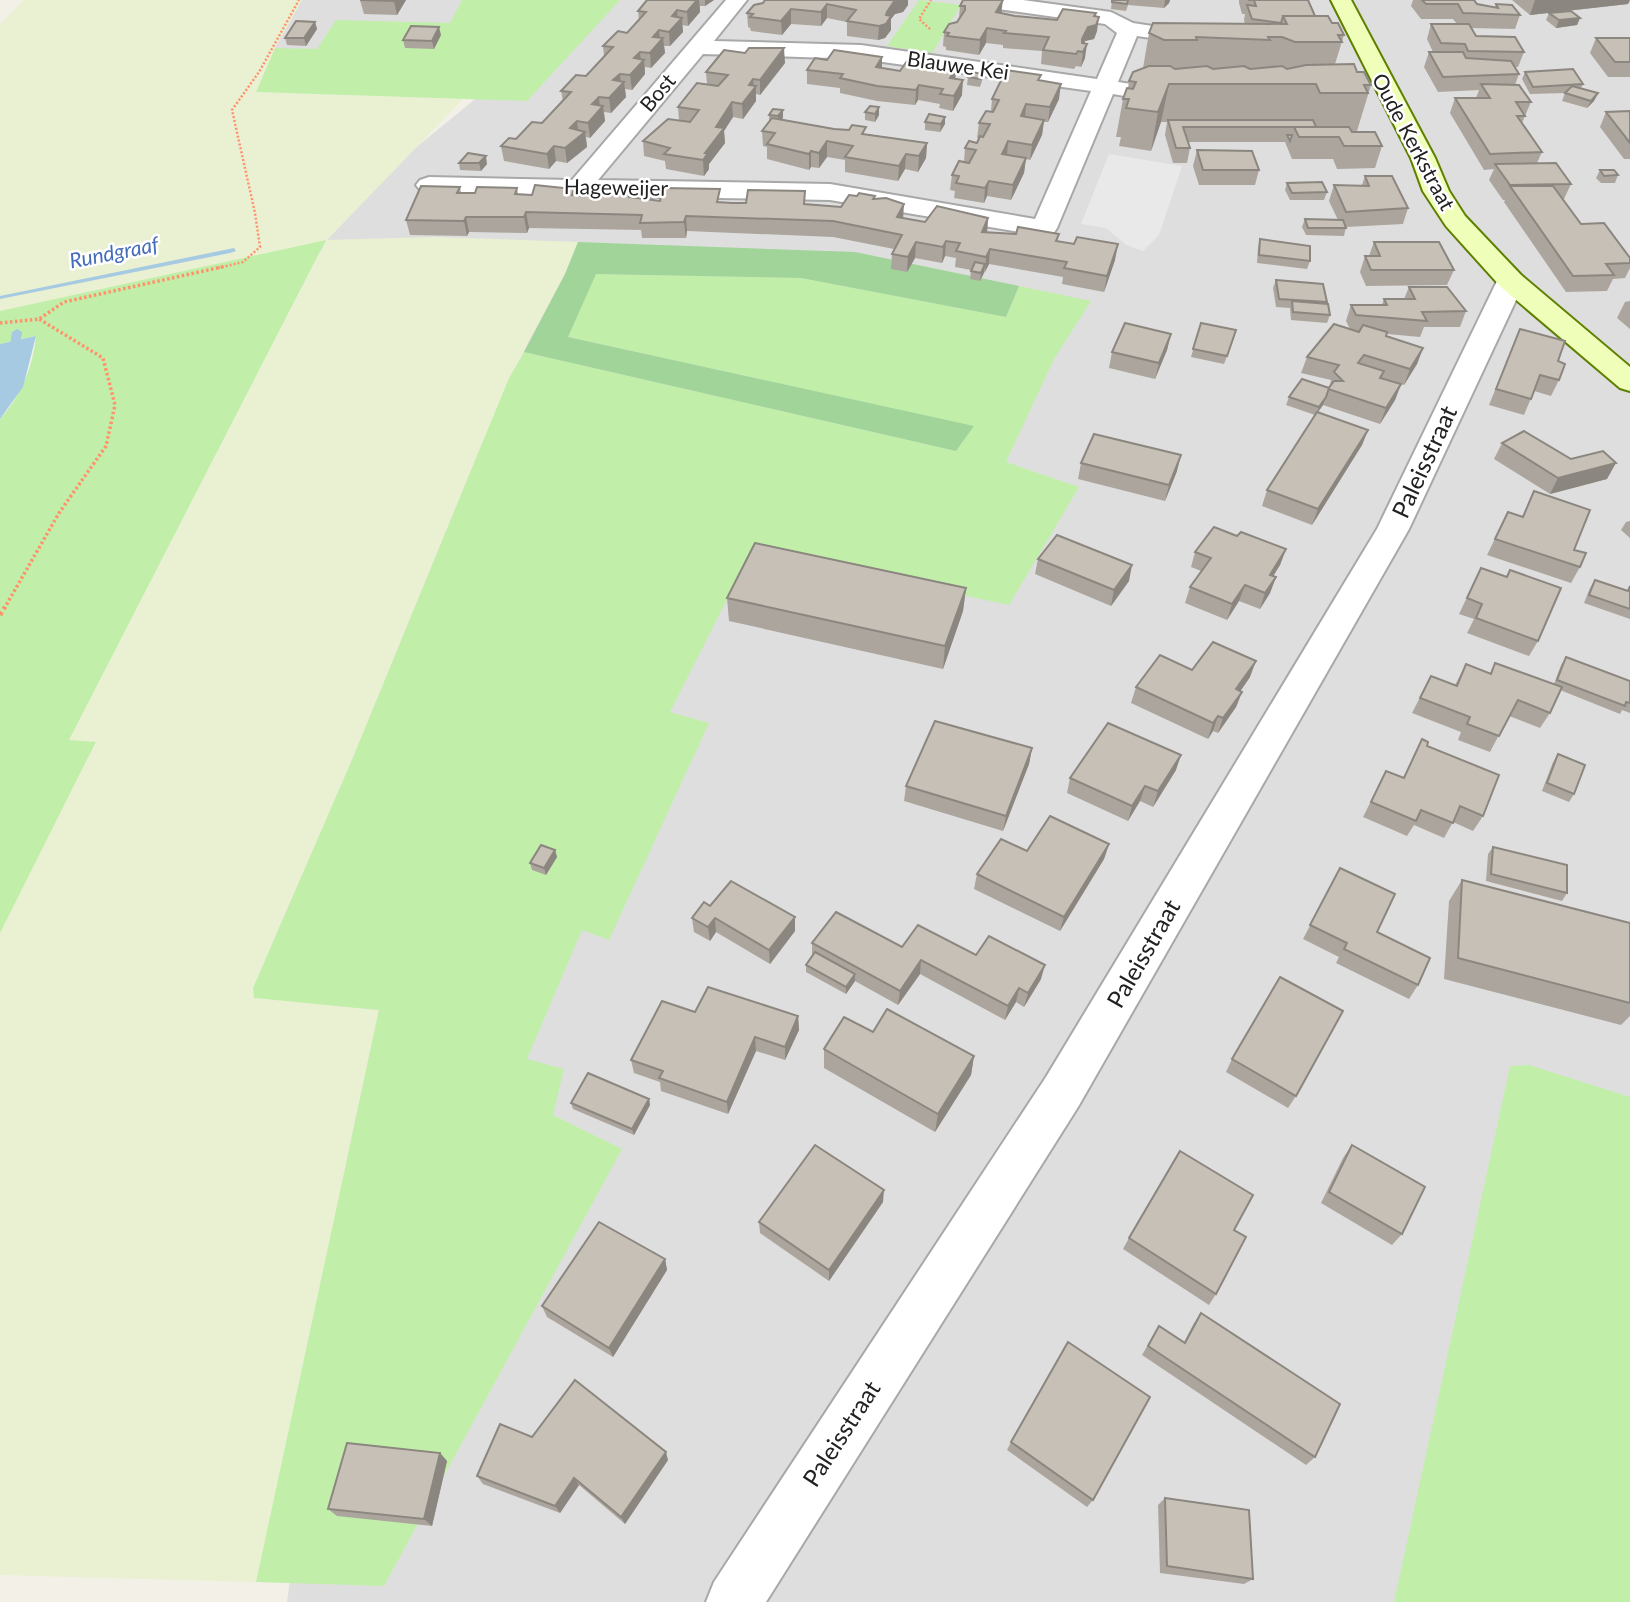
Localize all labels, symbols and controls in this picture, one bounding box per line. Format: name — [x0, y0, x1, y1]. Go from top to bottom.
street label: Blauwe Kei — [906, 45, 1011, 84]
street label: Bost — [634, 68, 680, 116]
street label: Oude Kerkstraat — [1368, 69, 1461, 214]
street label: Hageweijer — [564, 173, 669, 200]
water label: Rundgraaf — [67, 230, 162, 272]
street label: Paleisstraat — [1385, 400, 1462, 522]
street label: Paleisstraat — [1100, 894, 1186, 1013]
street label: Paleisstraat — [796, 1375, 886, 1492]

